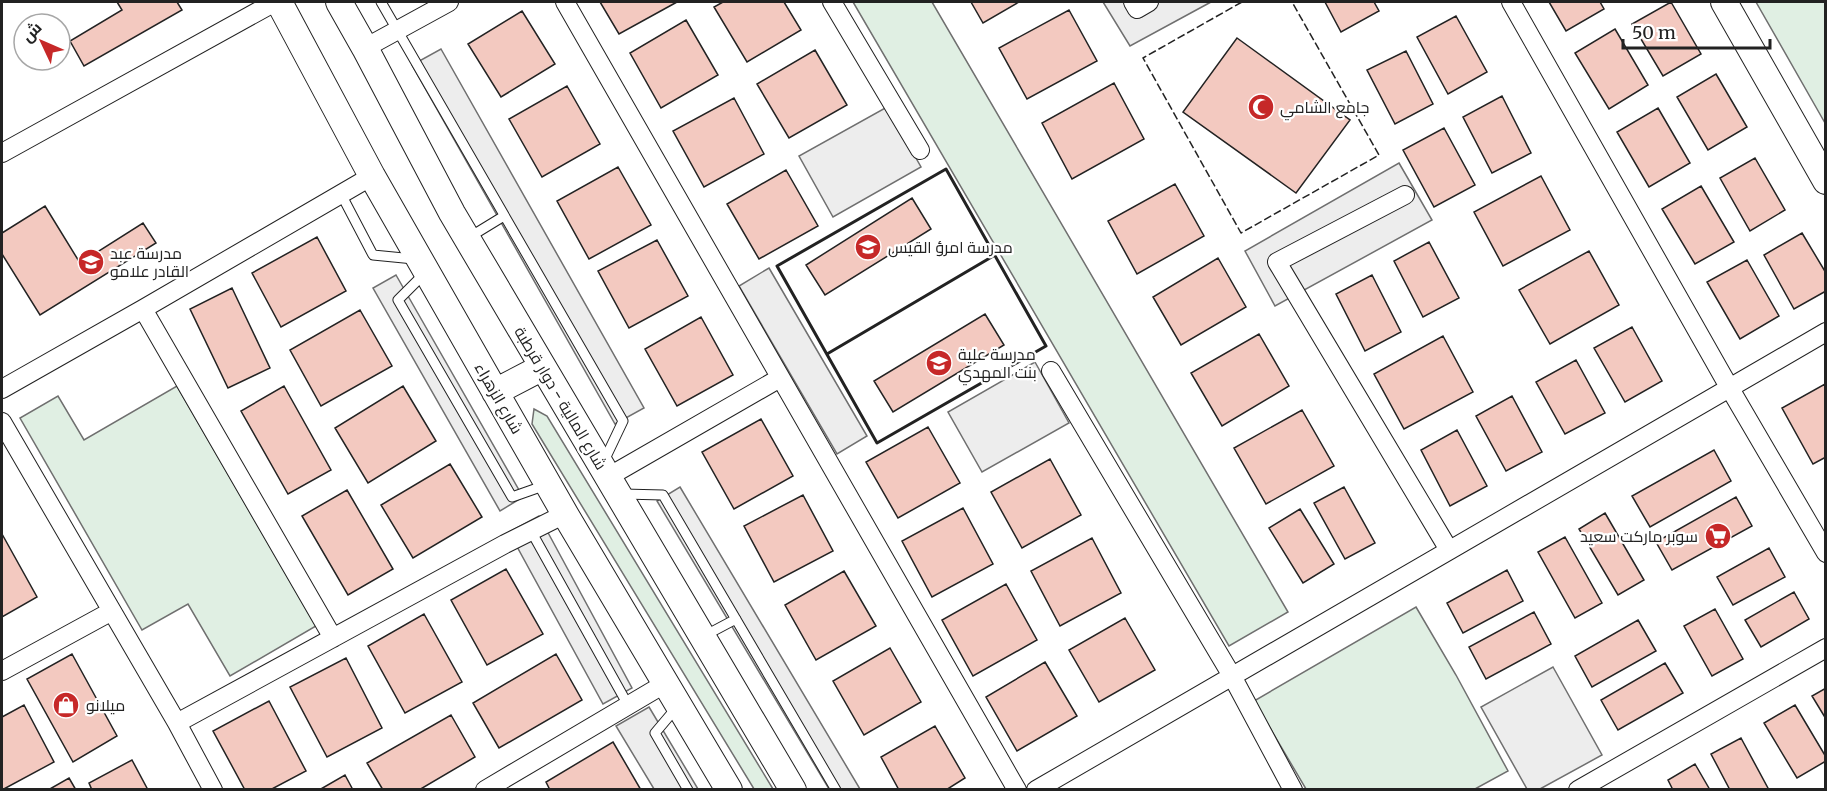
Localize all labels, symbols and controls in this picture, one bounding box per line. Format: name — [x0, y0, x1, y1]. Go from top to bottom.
north arrow — [12, 12, 72, 72]
scale bar — [1623, 12, 1770, 50]
text: ش — [17, 17, 46, 46]
text: 50 m — [1632, 21, 1676, 44]
mosque icon: جامع الشامي — [1246, 92, 1276, 122]
place label: جامع الشامي — [1280, 97, 1369, 121]
school or university icon: مدرسة امرؤ القيس — [853, 232, 883, 262]
place label: مدرسة امرؤ القيس — [888, 237, 1013, 258]
place label: مدرسة عبد القادر علامو — [110, 243, 189, 281]
school or university icon: مدرسة عبد القادر علامو — [76, 247, 106, 277]
street label: شارع المالية - دوار قرطبة — [509, 323, 612, 474]
place label: مدرسة علية بنت المهدي — [958, 344, 1037, 386]
school or university icon: مدرسة علية بنت المهدي — [924, 348, 954, 378]
street label: شارع الزهراء — [469, 359, 527, 438]
supermarket icon: سوبر ماركت سعيد — [1703, 521, 1733, 551]
place label: سوبر ماركت سعيد — [1580, 526, 1698, 546]
shop icon: ميلانو — [51, 690, 81, 720]
place label: ميلانو — [86, 695, 125, 715]

